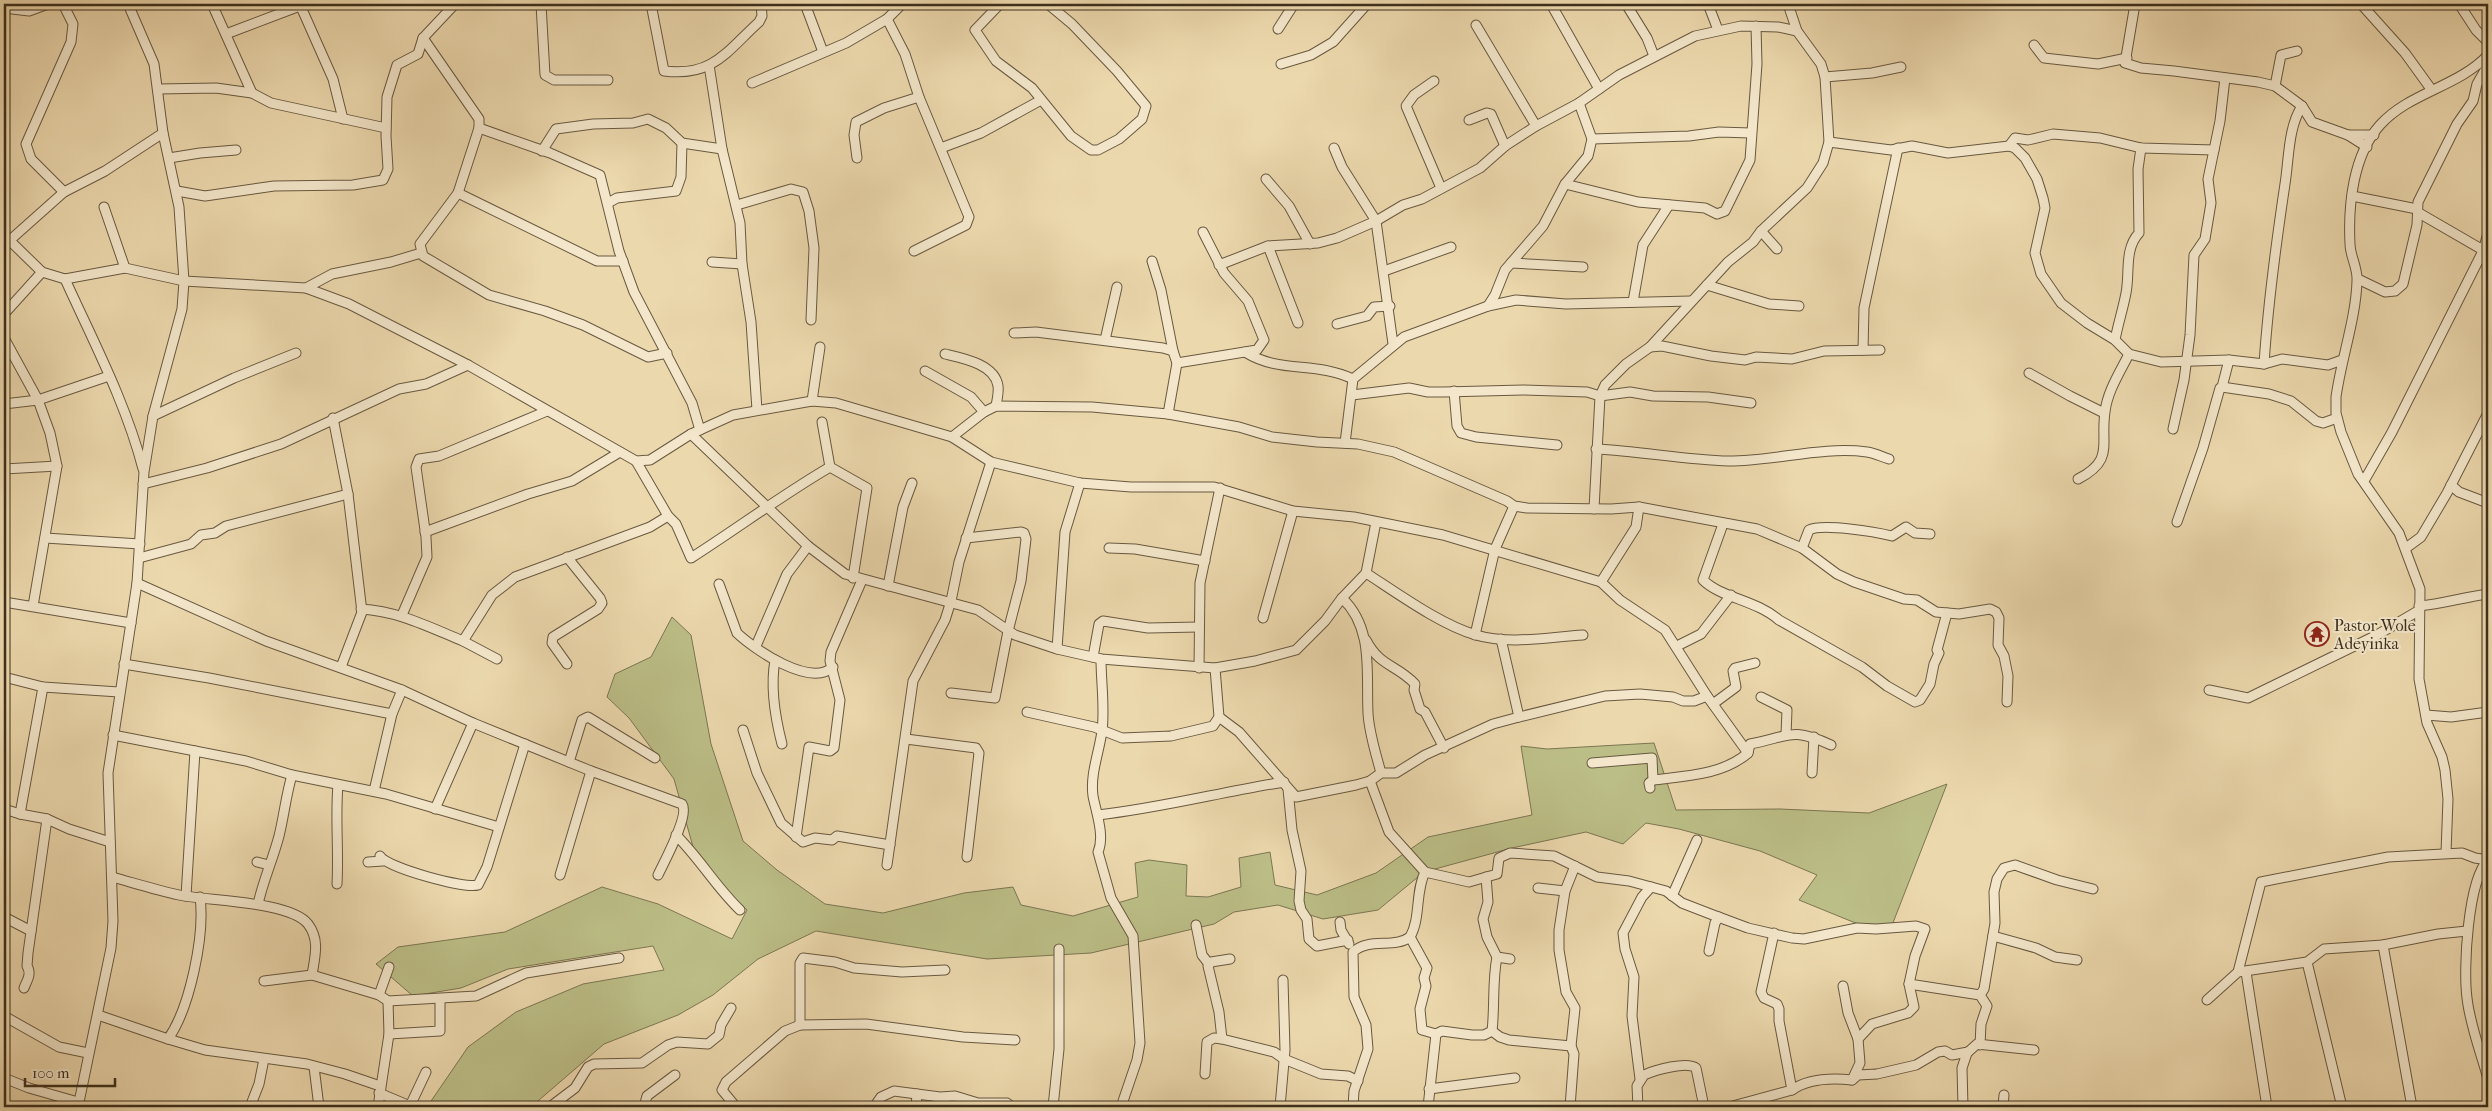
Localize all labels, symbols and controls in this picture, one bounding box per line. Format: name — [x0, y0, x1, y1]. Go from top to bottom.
place label: Pastor Wole Adeyinka — [2333, 616, 2416, 653]
temple icon: Pastor Wole Adeyinka — [2304, 621, 2330, 647]
scale bar — [25, 1056, 115, 1088]
text: 100 m — [32, 1064, 70, 1082]

